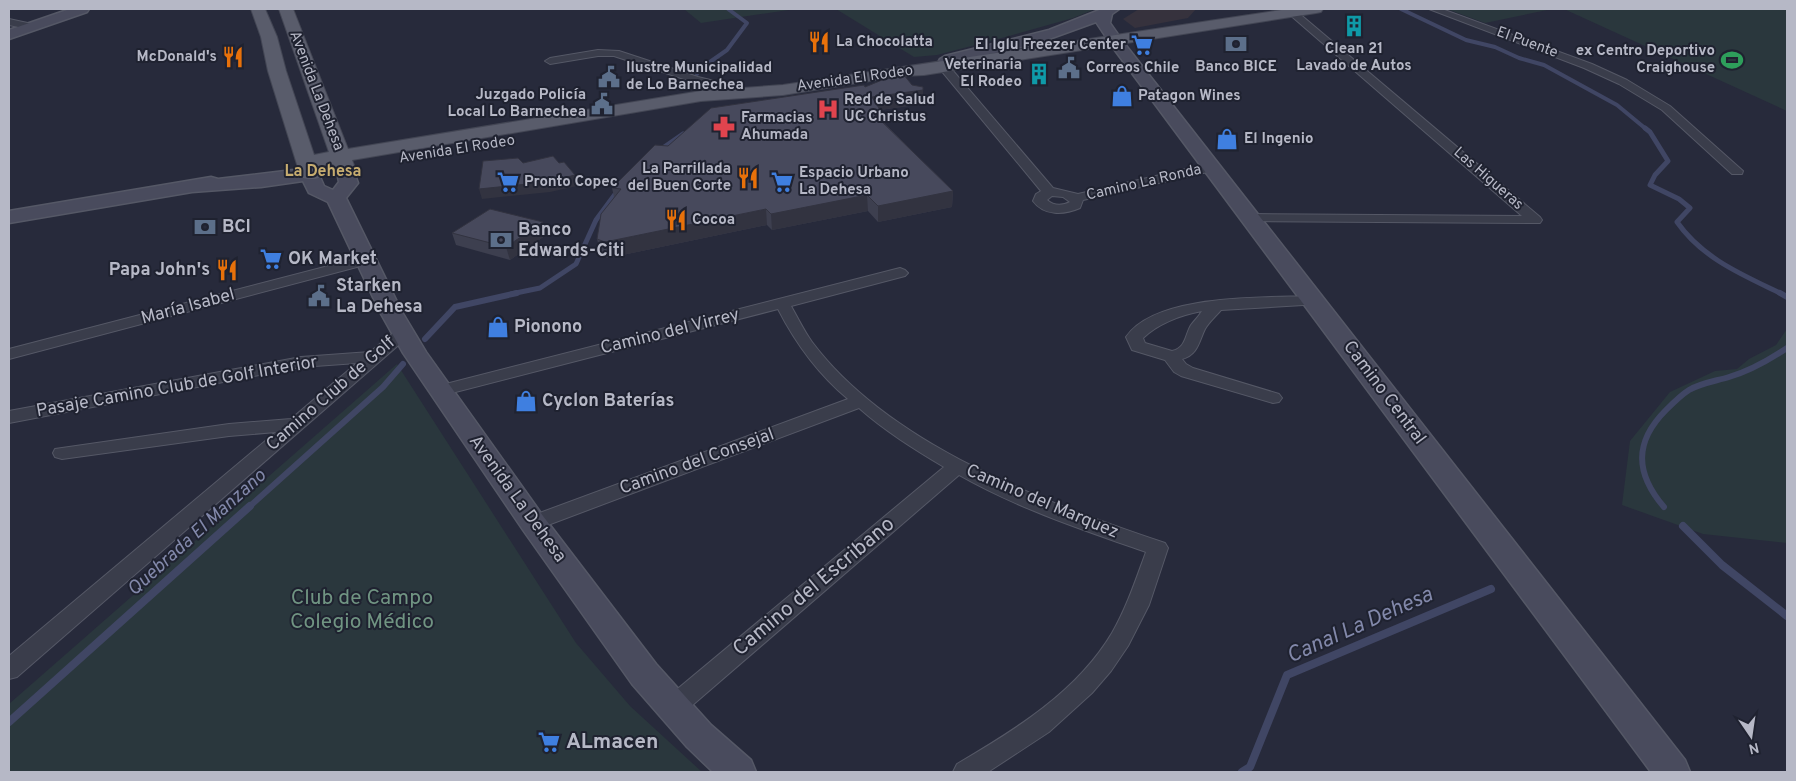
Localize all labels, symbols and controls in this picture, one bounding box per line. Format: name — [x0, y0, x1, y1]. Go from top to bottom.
building icon: Clean 21 Lavado de Autos — [1341, 13, 1367, 39]
street label: El Puente — [1494, 23, 1560, 63]
street label: Avenida La Dehesa — [284, 28, 348, 154]
restaurant icon: La Chocolatta — [806, 29, 832, 55]
bank icon: Banco BICE — [1223, 31, 1249, 57]
supermarket icon: El Iglu Freezer Center — [1129, 32, 1155, 58]
place label: La Chocolatta — [836, 33, 933, 52]
place label: El Iglu Freezer Center — [975, 36, 1127, 55]
place label: Clean 21 Lavado de Autos — [1296, 40, 1412, 76]
place label: ex Centro Deportivo Craighouse — [1576, 42, 1715, 78]
restaurant icon: McDonald's — [220, 44, 246, 70]
sports icon: ex Centro Deportivo Craighouse — [1719, 47, 1745, 73]
place label: McDonald's — [137, 48, 217, 67]
public building icon: Correos Chile — [1056, 55, 1082, 81]
place label: Veterinaria El Rodeo — [944, 56, 1022, 92]
place label: Banco BICE — [1195, 58, 1277, 77]
place label: Ilustre Municipalidad de Lo Barnechea — [626, 59, 772, 95]
place label: Correos Chile — [1086, 59, 1179, 78]
street label: Avenida El Rodeo — [796, 61, 914, 97]
building icon: Veterinaria El Rodeo — [1026, 61, 1052, 87]
public building icon: Ilustre Municipalidad de Lo Barnechea — [596, 64, 622, 90]
shop icon: Patagon Wines — [1109, 83, 1135, 109]
place label: Juzgado Policía Local Lo Barnechea — [447, 86, 586, 122]
place label: Patagon Wines — [1138, 87, 1241, 106]
public building icon: Juzgado Policía Local Lo Barnechea — [589, 91, 615, 117]
place label: Red de Salud UC Christus — [844, 91, 935, 127]
hospital icon: Red de Salud UC Christus — [815, 96, 841, 122]
place label: Farmacias Ahumada — [741, 109, 813, 145]
pharmacy icon: Farmacias Ahumada — [711, 114, 737, 140]
shop icon: El Ingenio — [1214, 126, 1240, 152]
place label: El Ingenio — [1244, 130, 1313, 149]
street label: Avenida El Rodeo — [398, 131, 516, 169]
street label: Las Higueras — [1449, 143, 1527, 215]
place label: La Parrillada del Buen Corte — [627, 160, 731, 196]
street label: Camino La Ronda — [1085, 161, 1203, 205]
district label: La Dehesa — [285, 162, 361, 182]
place label: Espacio Urbano La Dehesa — [799, 164, 909, 200]
restaurant icon: La Parrillada del Buen Corte — [735, 165, 761, 191]
supermarket icon: Pronto Copec — [495, 169, 521, 195]
supermarket icon: Espacio Urbano La Dehesa — [769, 169, 795, 195]
place label: Pronto Copec — [524, 173, 618, 192]
restaurant icon: Cocoa — [663, 207, 689, 233]
place label: Cocoa — [692, 211, 735, 230]
bank icon: BCI — [192, 214, 218, 240]
place label: BCI — [222, 216, 251, 239]
place label: Banco Edwards-Citi — [518, 219, 625, 263]
bank icon: Banco Edwards-Citi — [488, 227, 514, 253]
supermarket icon: OK Market — [258, 246, 284, 272]
place label: OK Market — [288, 248, 377, 271]
restaurant icon: Papa John's — [214, 257, 240, 283]
place label: Papa John's — [109, 259, 210, 282]
place label: Starken La Dehesa — [336, 275, 423, 319]
street label: María Isabel — [139, 283, 237, 331]
public building icon: Starken La Dehesa — [306, 283, 332, 309]
street label: Camino del Virrey — [598, 304, 742, 360]
shop icon: Pionono — [485, 314, 511, 340]
place label: Pionono — [514, 316, 582, 339]
street label: Camino Club de Golf — [262, 332, 400, 456]
street label: Camino Central — [1337, 336, 1431, 450]
street label: Pasaje Camino Club de Golf Interior — [35, 351, 319, 423]
shop icon: Cyclon Baterías — [513, 388, 539, 414]
place label: Cyclon Baterías — [542, 390, 674, 413]
street label: Camino del Consejal — [616, 423, 778, 501]
street label: Avenida La Dehesa — [463, 431, 571, 567]
street label: Camino del Marquez — [962, 459, 1122, 545]
water label: Quebrada El Manzano — [123, 464, 272, 602]
street label: Camino del Escribano — [727, 511, 901, 663]
water label: Canal La Dehesa — [1283, 581, 1438, 670]
park label: Club de Campo Colegio Médico — [290, 585, 434, 636]
north arrow — [1726, 711, 1776, 761]
supermarket icon: ALmacen — [536, 729, 562, 755]
place label: ALmacen — [566, 729, 658, 756]
text: N — [1747, 738, 1760, 757]

